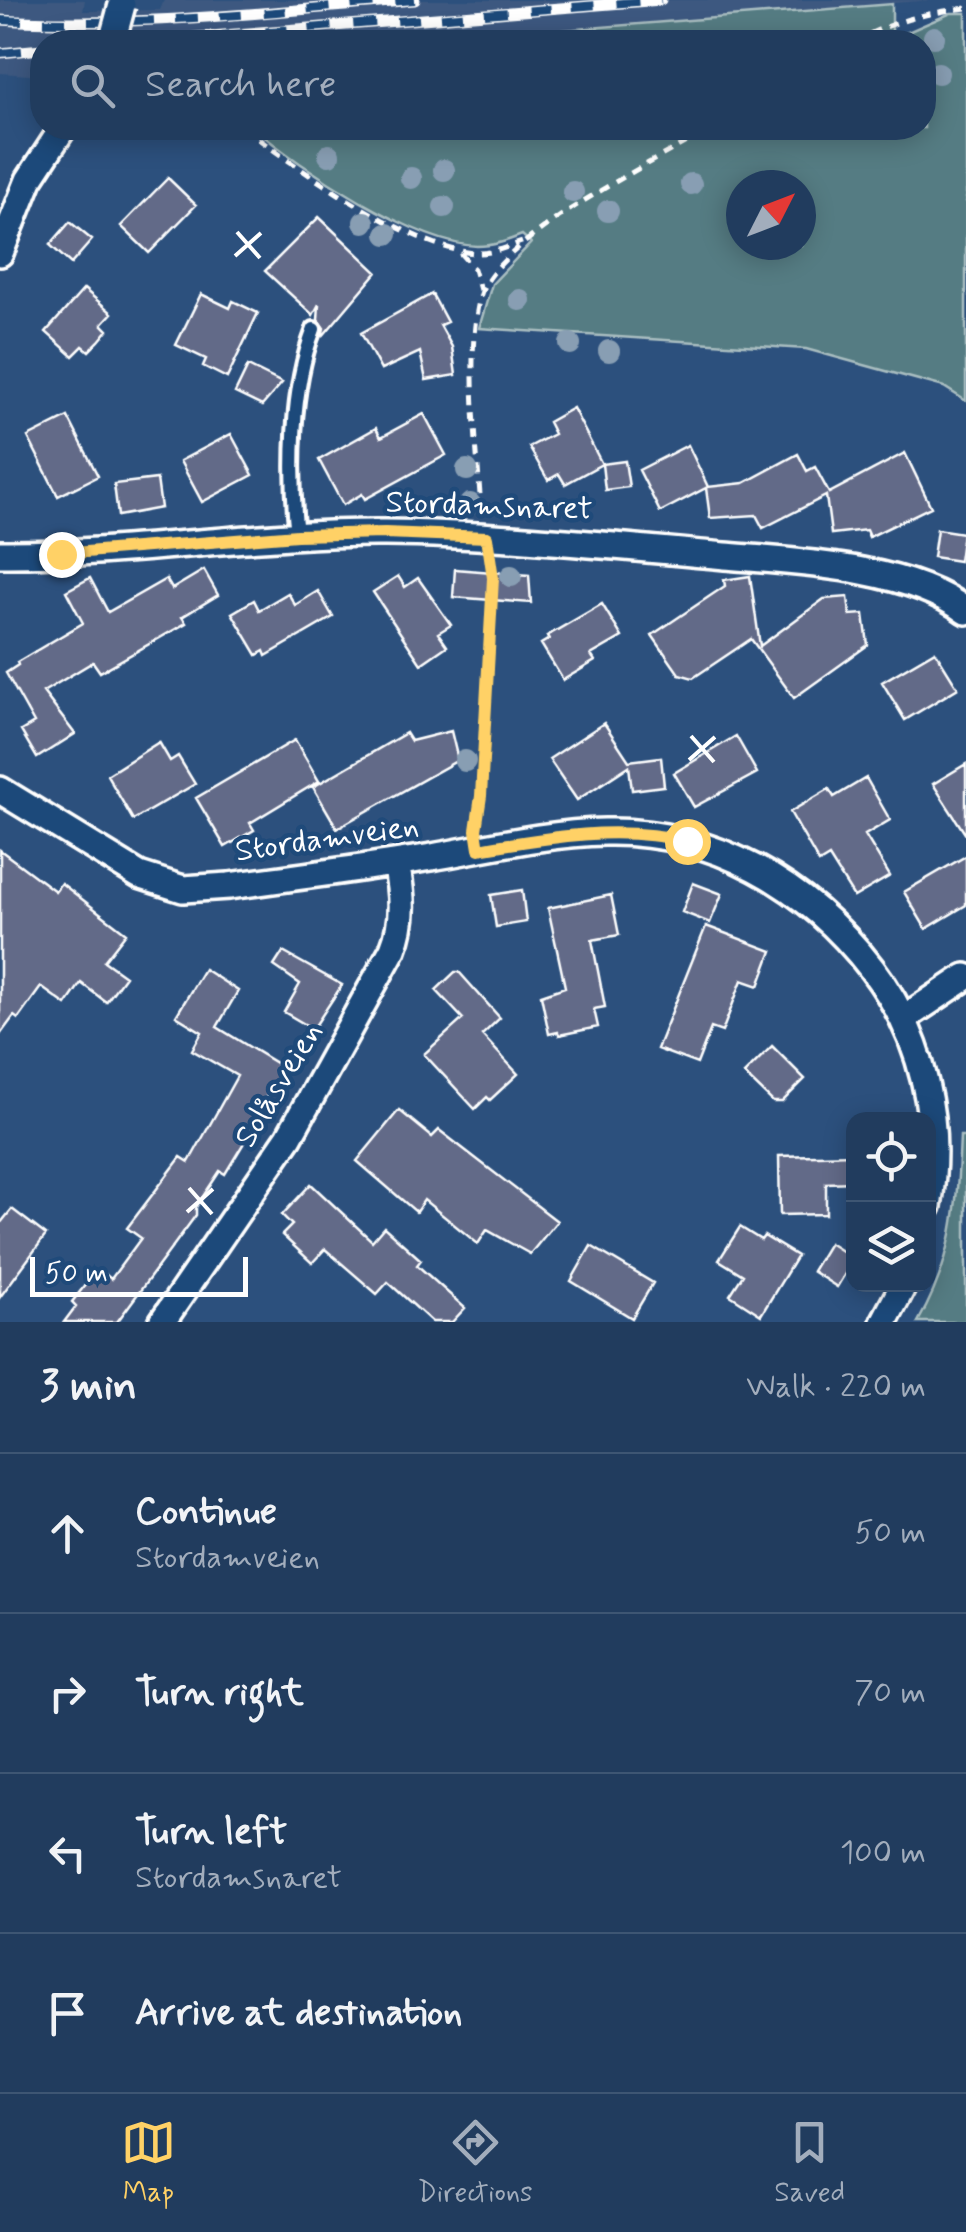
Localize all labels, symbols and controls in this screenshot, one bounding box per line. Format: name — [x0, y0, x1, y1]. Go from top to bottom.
search box — [30, 30, 936, 140]
icon: search — [65, 58, 120, 113]
text: Search here — [145, 61, 336, 110]
north arrow — [726, 170, 816, 260]
street label: Stordamsnaret — [385, 481, 593, 531]
route end — [39, 532, 85, 578]
street label: Stordamveien — [233, 805, 421, 873]
route start — [665, 819, 711, 865]
street label: Solåsveien — [225, 1014, 333, 1156]
map controls — [846, 1112, 936, 1292]
button: locate — [846, 1112, 936, 1202]
button: layers — [846, 1202, 936, 1292]
scale bar — [30, 1252, 248, 1296]
text: 50 m — [45, 1256, 108, 1293]
text: 3 min — [40, 1360, 137, 1415]
text: Walk · 220 m — [746, 1366, 926, 1408]
text: Continue — [135, 1488, 277, 1537]
icon: ahead — [40, 1506, 95, 1561]
text: 50 m — [854, 1512, 926, 1554]
text: Stordamveien — [135, 1537, 320, 1579]
icon: right — [40, 1666, 95, 1721]
text: Turn right — [135, 1669, 304, 1718]
text: 70 m — [854, 1672, 926, 1714]
text: Turn left — [135, 1808, 287, 1857]
icon: left — [40, 1826, 95, 1881]
text: 100 m — [840, 1832, 926, 1874]
text: Stordamsnaret — [135, 1857, 342, 1899]
icon: arrive — [40, 1986, 95, 2041]
text: Arrive at destination — [135, 1989, 462, 2038]
tab: Map — [121, 2115, 176, 2212]
tab: Directions — [418, 2115, 533, 2212]
tab: Saved — [774, 2115, 845, 2212]

